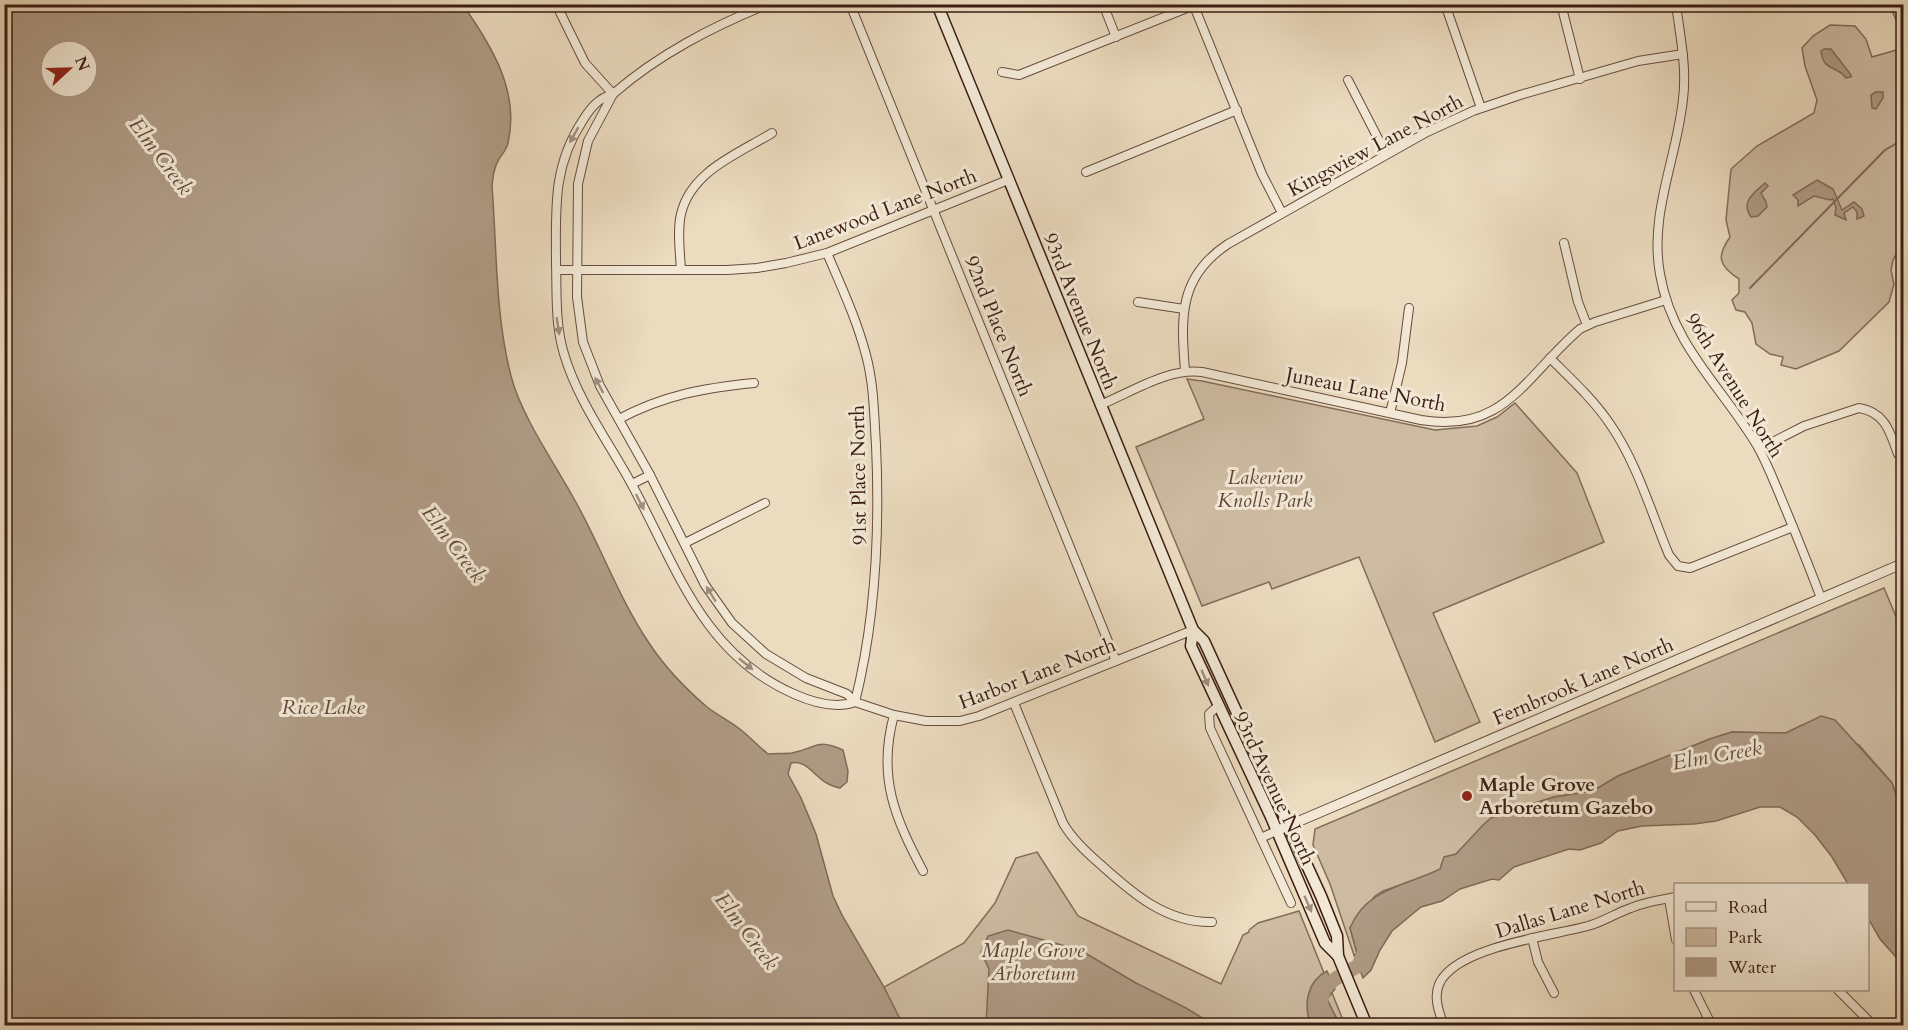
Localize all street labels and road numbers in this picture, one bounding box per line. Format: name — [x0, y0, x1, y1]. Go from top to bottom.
street label: Kingsview Lane North — [1283, 88, 1468, 203]
street label: Lanewood Lane North — [790, 162, 981, 257]
street label: 93rd Avenue North — [1037, 229, 1124, 393]
street label: 92nd Place North — [958, 252, 1039, 401]
street label: 96th Avenue North — [1679, 308, 1790, 463]
street label: Juneau Lane North — [1281, 360, 1448, 418]
street label: 91st Place North — [844, 405, 873, 545]
street label: Harbor Lane North — [955, 631, 1119, 716]
street label: Fernbrook Lane North — [1489, 631, 1678, 732]
street label: 93rd Avenue North — [1227, 707, 1322, 869]
street label: Dallas Lane North — [1492, 874, 1648, 945]

